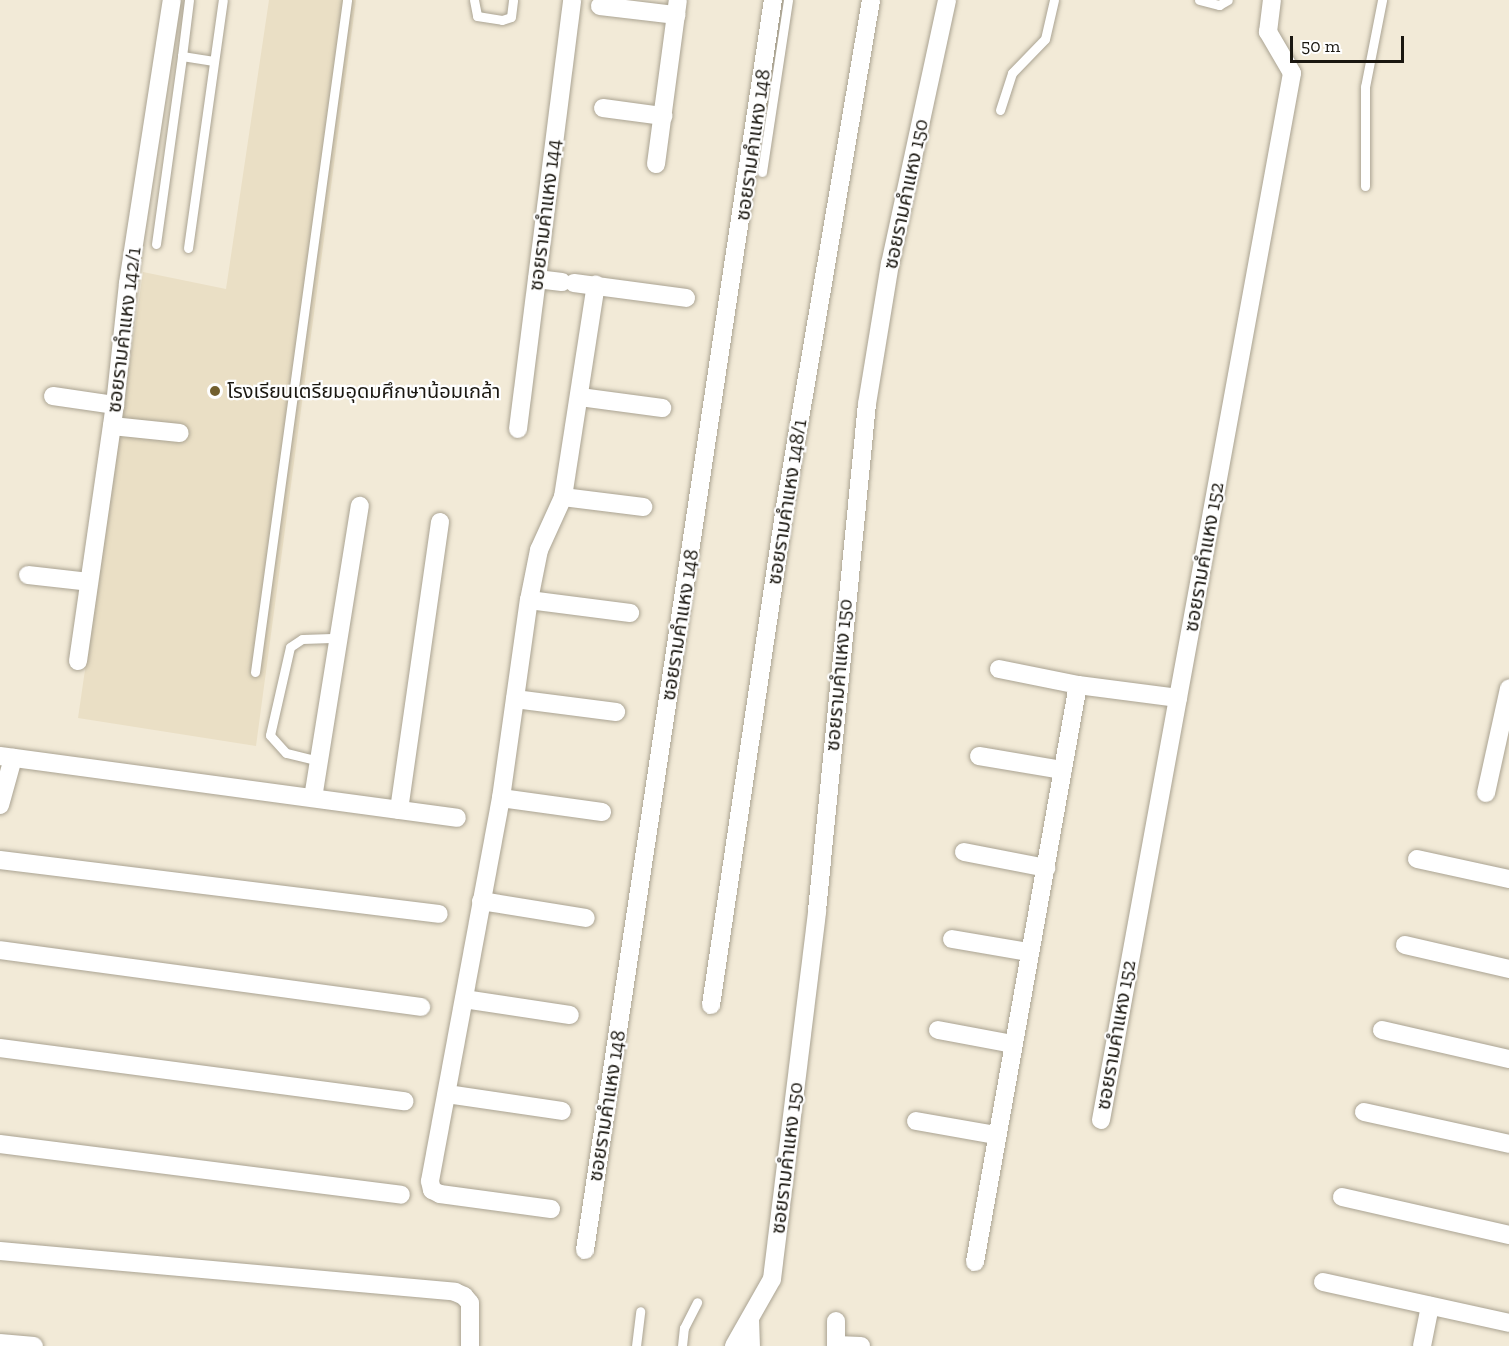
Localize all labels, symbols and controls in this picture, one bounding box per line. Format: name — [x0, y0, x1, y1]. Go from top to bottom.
scale bar — [1293, 24, 1407, 62]
text: 50 m — [1301, 35, 1340, 57]
street label: ซอยรามคำแหง 148 — [730, 68, 776, 222]
street label: ซอยรามคำแหง 150 — [878, 117, 934, 271]
street label: ซอยรามคำแหง 144 — [524, 138, 566, 292]
street label: ซอยรามคำแหง 142/1 — [102, 246, 146, 414]
place label: โรงเรียนเตรียมอุดมศึกษาน้อมเกล้า — [227, 379, 500, 403]
marker: โรงเรียนเตรียมอุดมศึกษาน้อมเกล้า — [208, 384, 222, 398]
street label: ซอยรามคำแหง 148/1 — [762, 418, 812, 586]
street label: ซอยรามคำแหง 152 — [1179, 480, 1229, 634]
street label: ซอยรามคำแหง 148 — [656, 548, 704, 702]
street label: ซอยรามคำแหง 150 — [820, 598, 858, 752]
street label: ซอยรามคำแหง 152 — [1091, 958, 1141, 1112]
street label: ซอยรามคำแหง 148 — [583, 1029, 631, 1183]
street label: ซอยรามคำแหง 150 — [766, 1081, 808, 1235]

